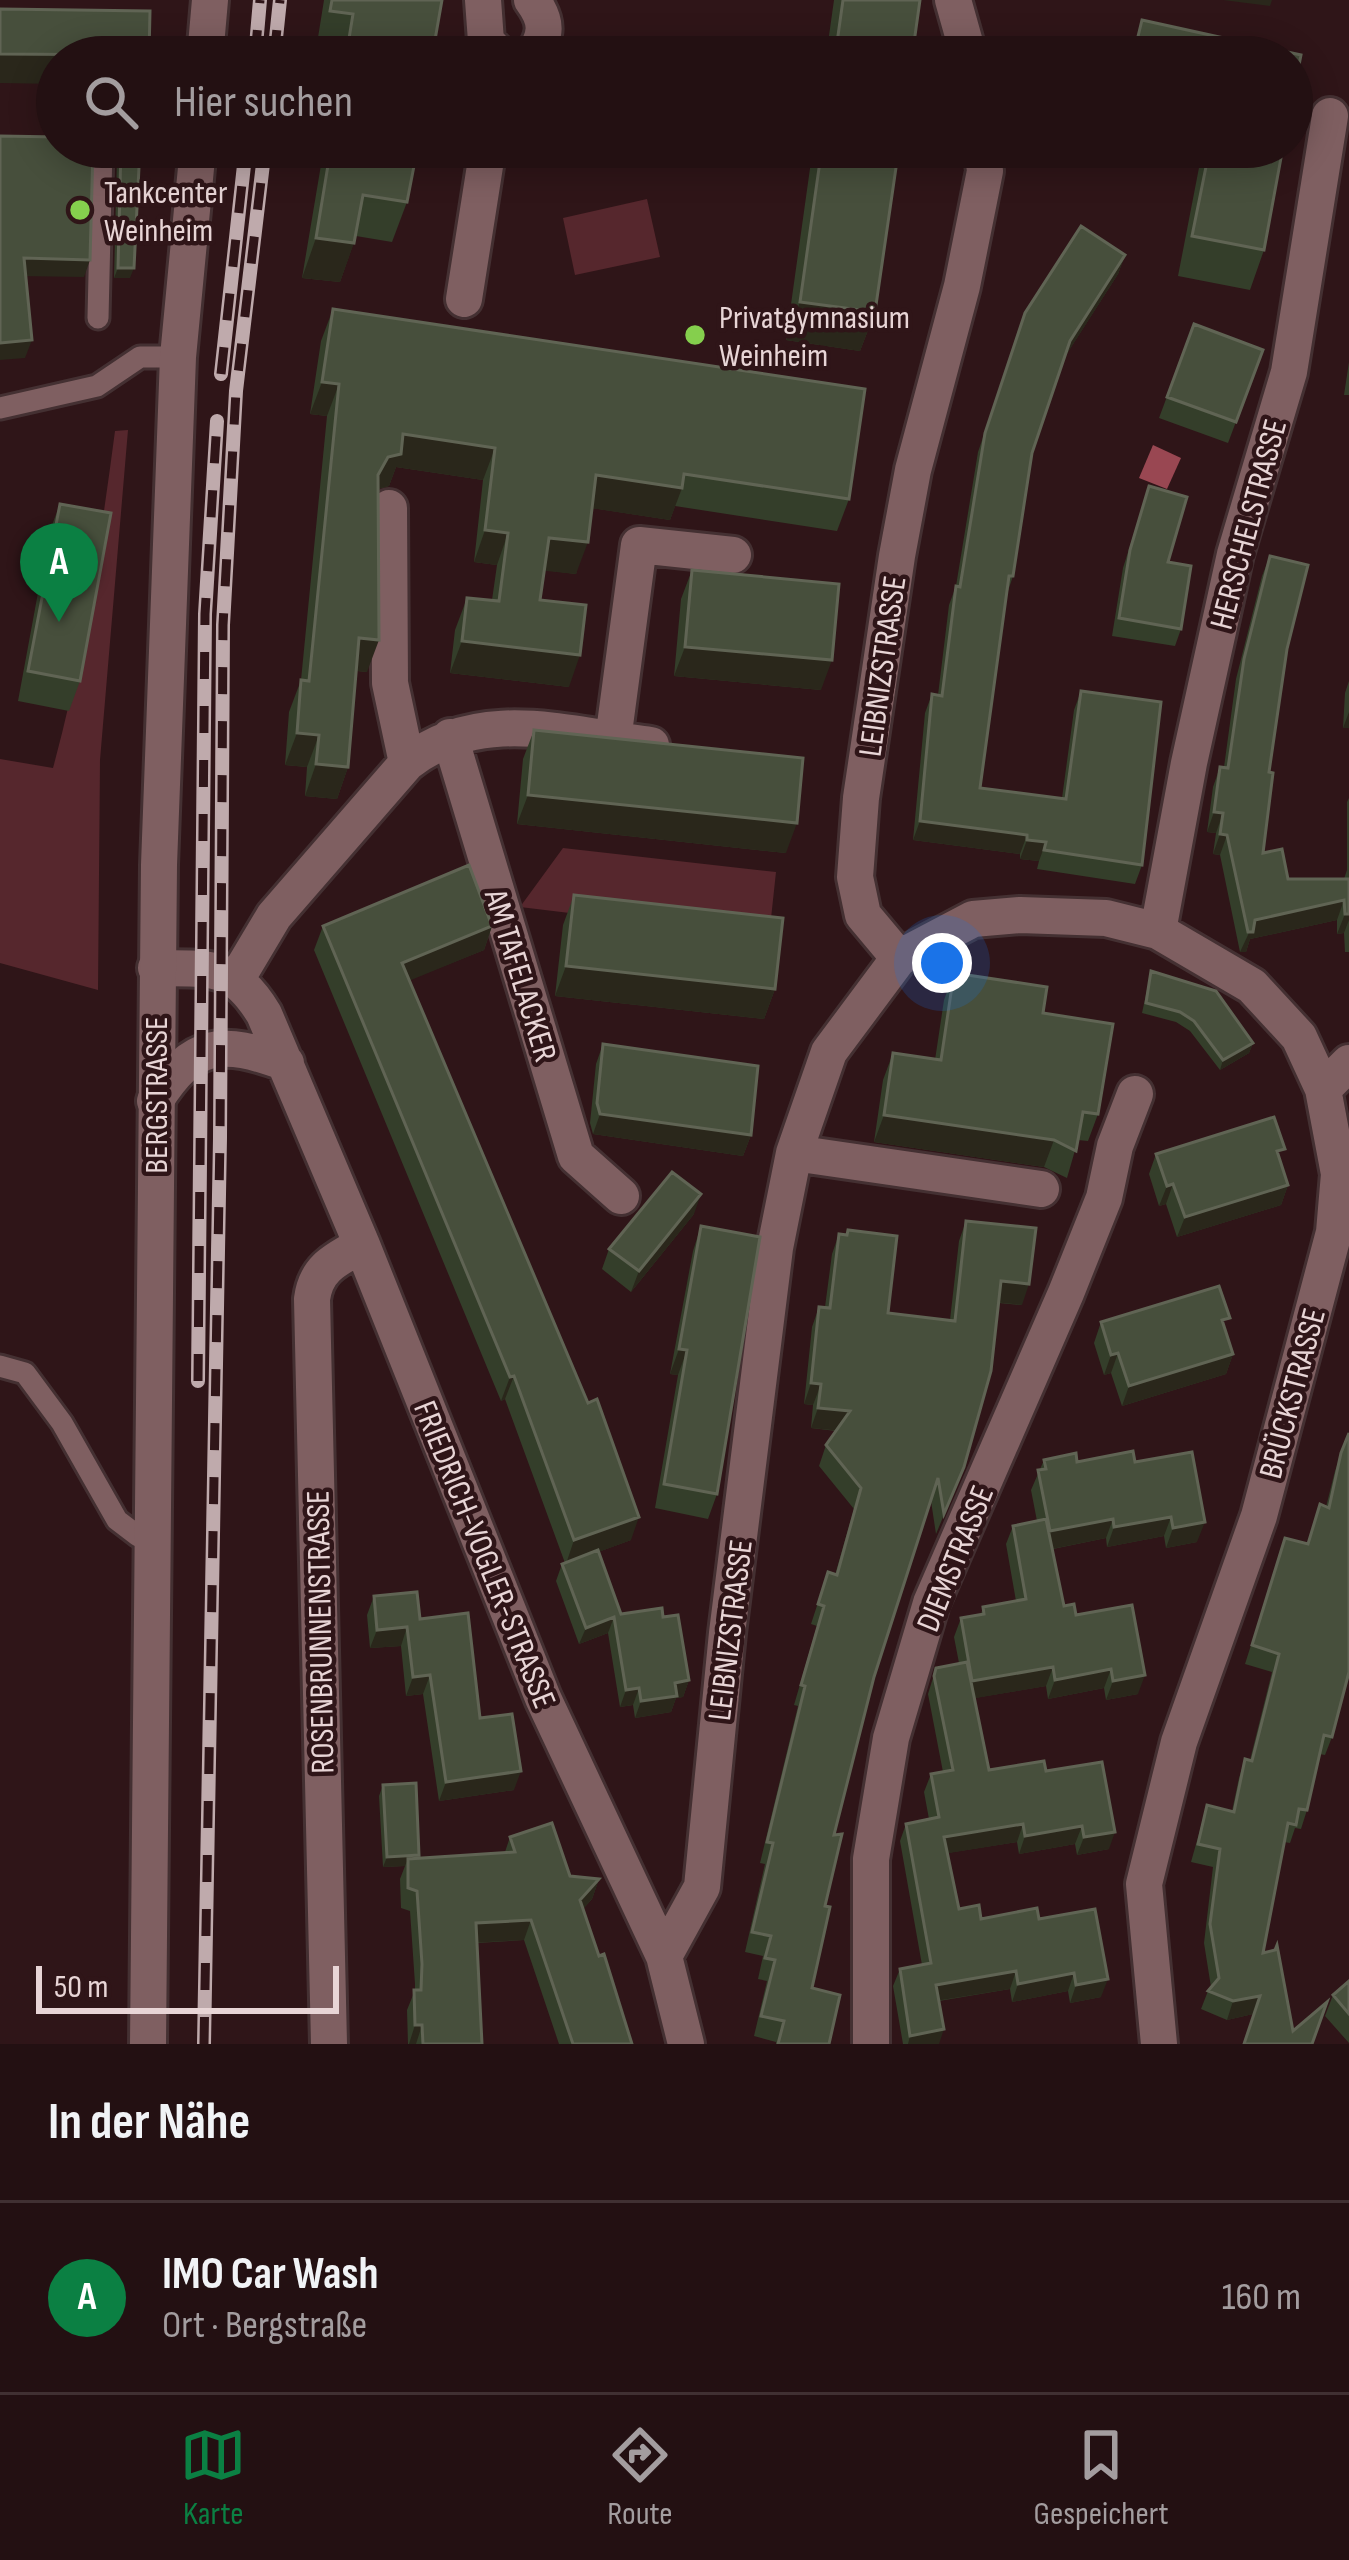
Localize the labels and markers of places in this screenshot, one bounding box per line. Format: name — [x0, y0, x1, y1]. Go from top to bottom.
place label: Tankcenter Weinheim — [104, 173, 227, 251]
marker: Tankcenter Weinheim — [67, 197, 93, 223]
place label: Privatgymnasium Weinheim — [719, 298, 910, 376]
marker: Privatgymnasium Weinheim — [682, 322, 708, 348]
pin: A — [20, 523, 98, 622]

